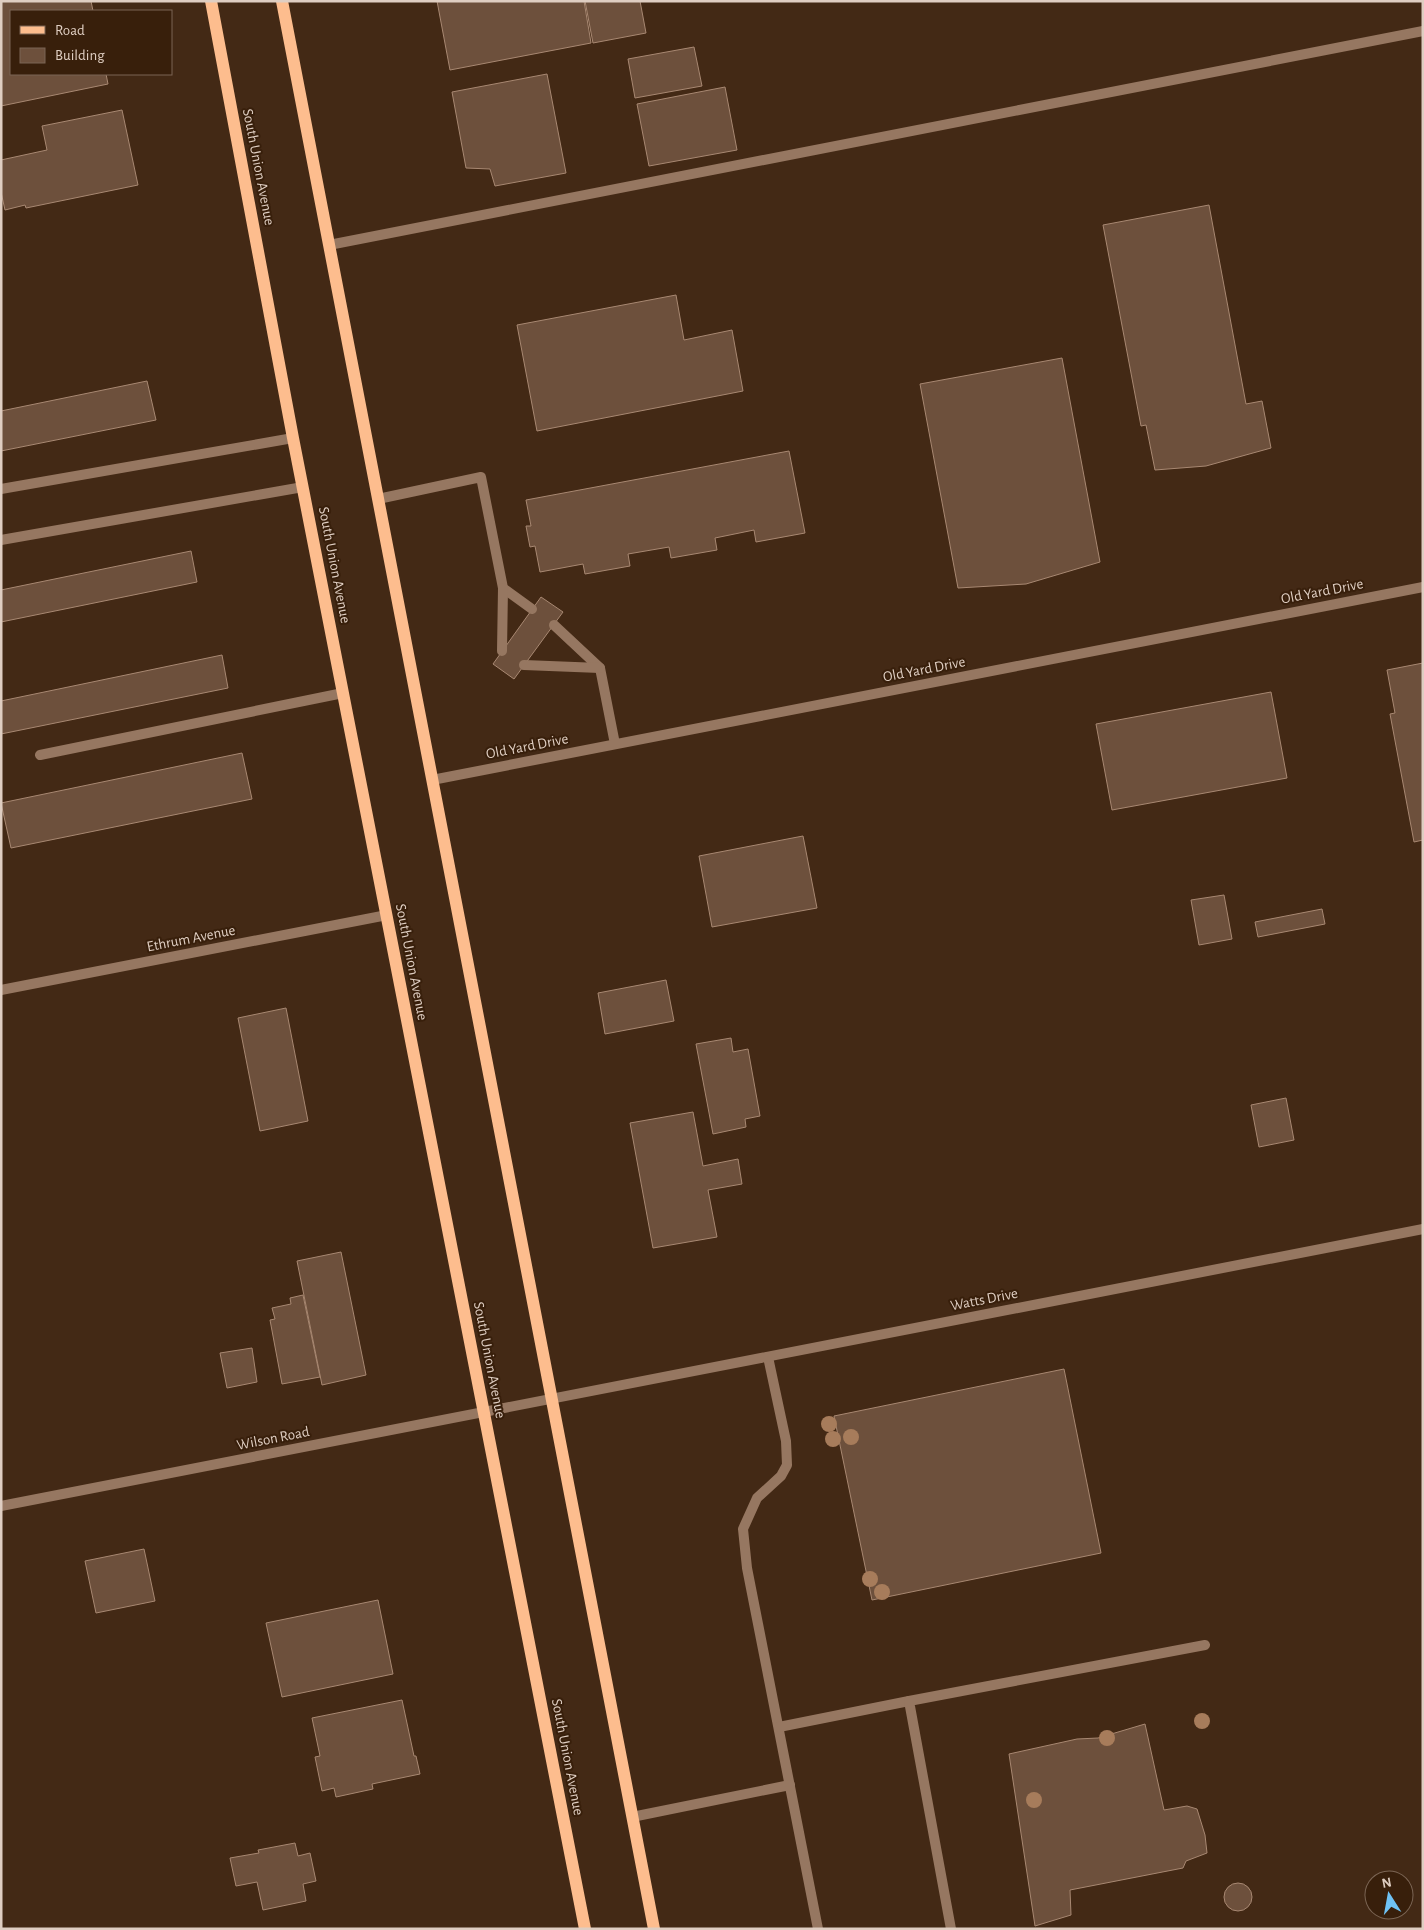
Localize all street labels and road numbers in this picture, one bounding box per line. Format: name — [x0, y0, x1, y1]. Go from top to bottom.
street label: South Union Avenue — [240, 108, 277, 227]
street label: South Union Avenue — [316, 506, 353, 625]
street label: Old Yard Drive — [1280, 576, 1365, 607]
street label: Old Yard Drive — [882, 654, 967, 685]
street label: Old Yard Drive — [485, 731, 570, 762]
street label: South Union Avenue — [393, 903, 430, 1022]
street label: Ethrum Avenue — [146, 923, 237, 954]
street label: Watts Drive — [949, 1286, 1019, 1313]
street label: South Union Avenue — [471, 1301, 508, 1420]
street label: Wilson Road — [236, 1424, 311, 1453]
street label: South Union Avenue — [549, 1698, 586, 1817]

